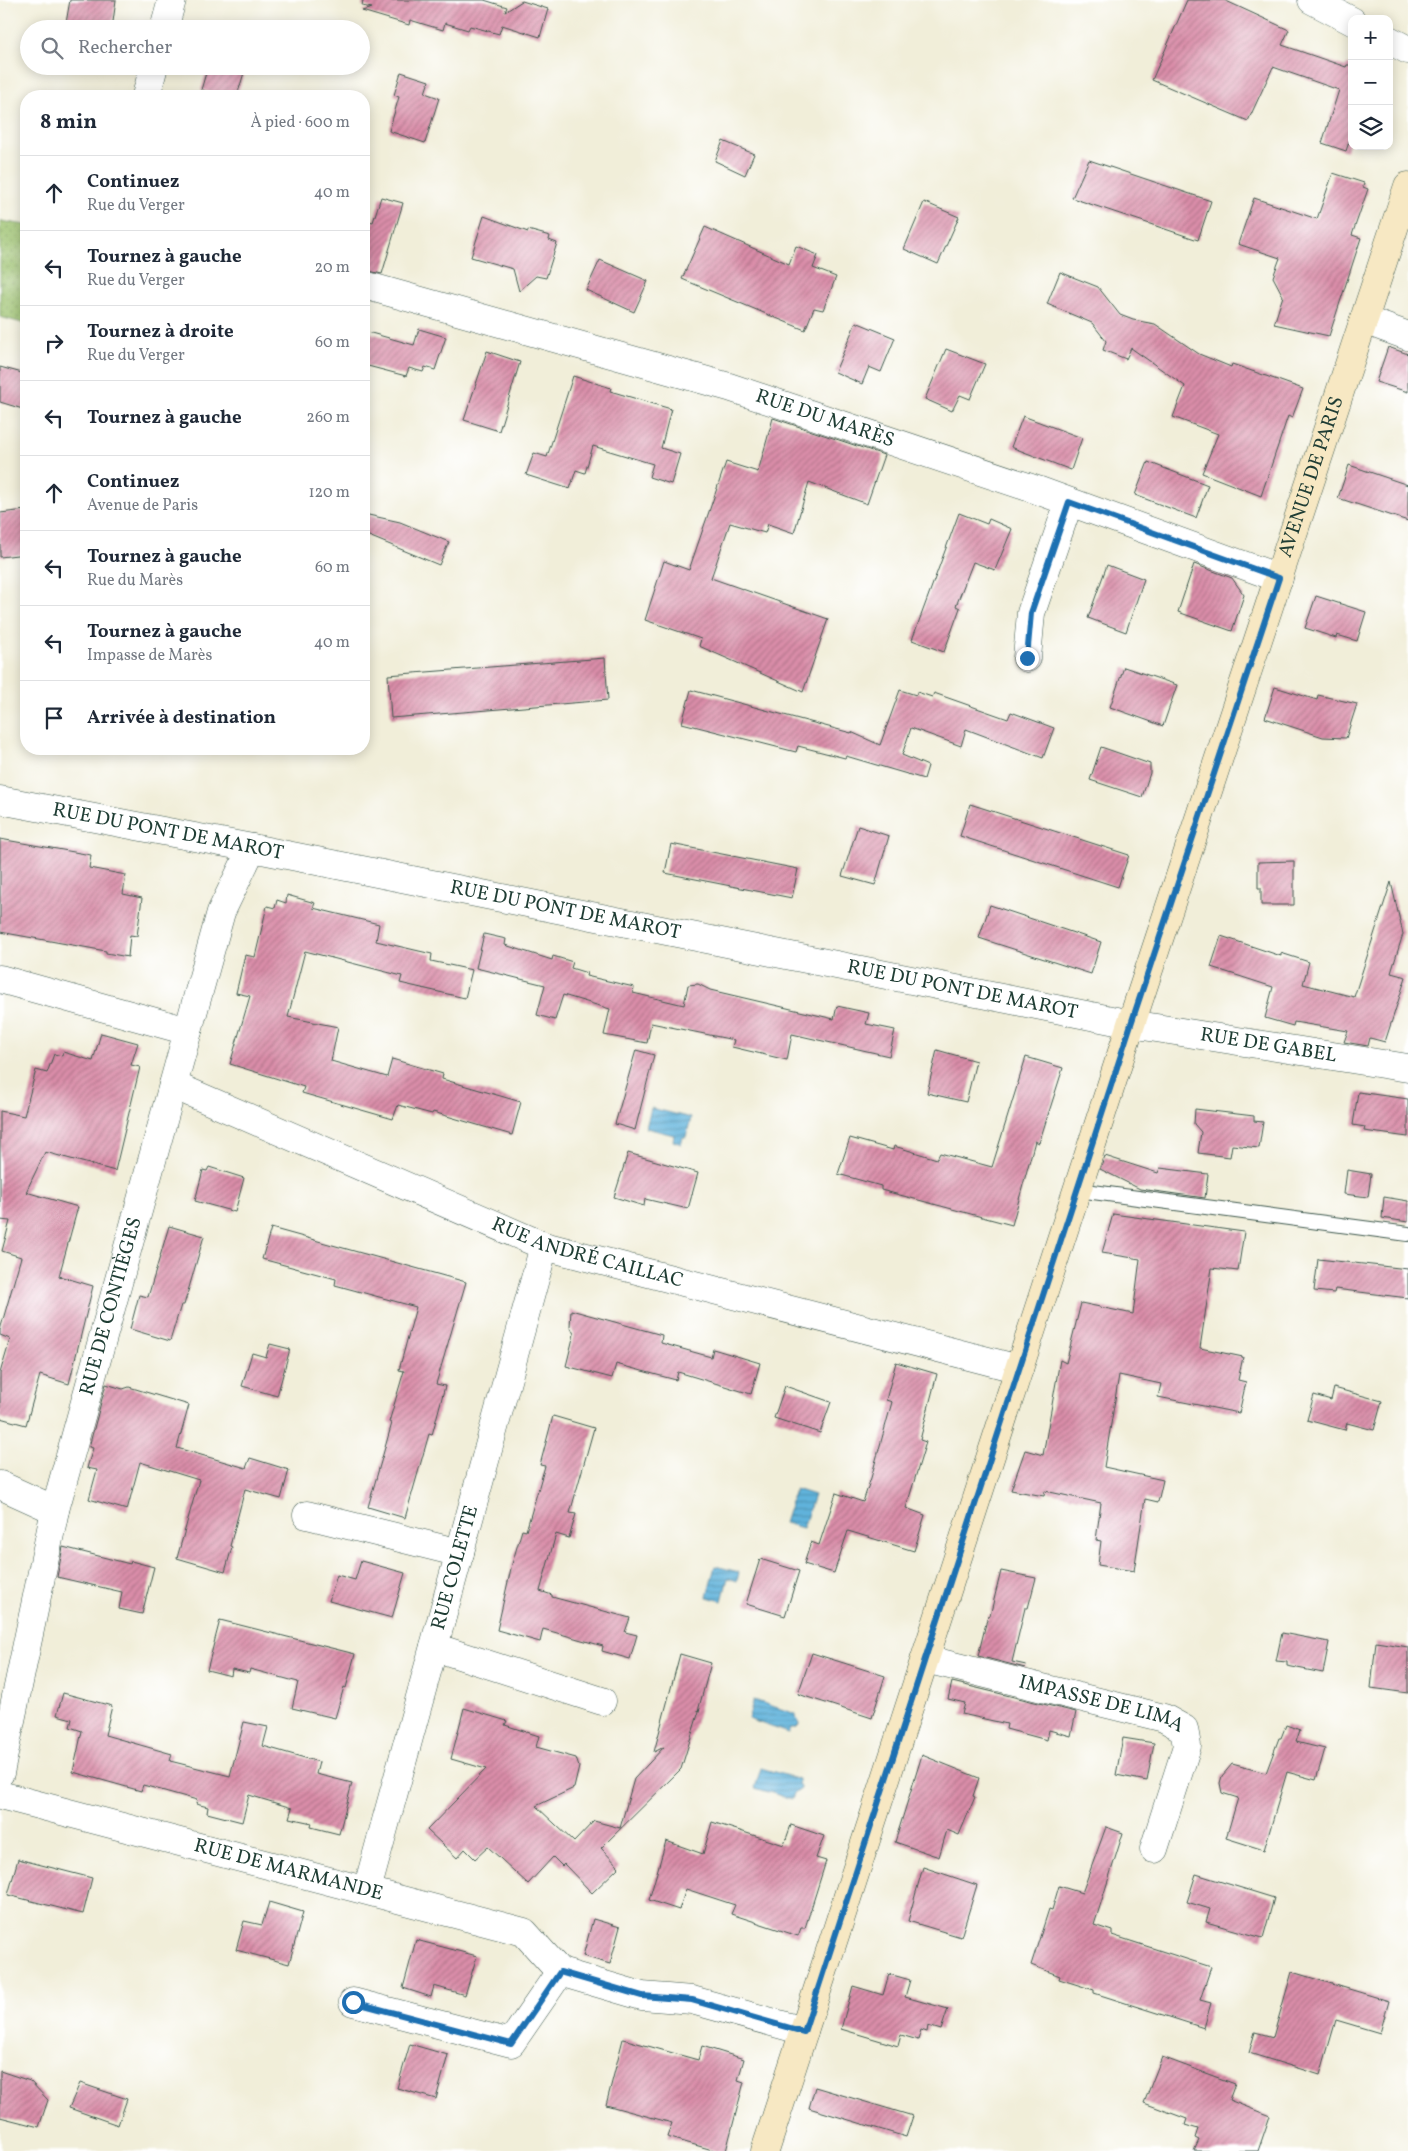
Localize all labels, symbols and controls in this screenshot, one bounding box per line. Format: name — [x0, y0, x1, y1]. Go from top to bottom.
map controls — [1348, 15, 1393, 150]
button: + — [1348, 15, 1393, 60]
search box — [20, 20, 370, 75]
icon: search — [38, 34, 66, 62]
text: Rechercher — [78, 35, 172, 61]
button: − — [1348, 60, 1393, 105]
button: layers — [1348, 105, 1393, 150]
text: 8 min — [40, 108, 97, 137]
text: À pied · 600 m — [250, 112, 350, 134]
text: Continuez — [87, 169, 179, 195]
icon: ahead — [40, 179, 68, 207]
text: 40 m — [314, 182, 350, 204]
text: Rue du Verger — [87, 195, 185, 217]
text: Tournez à gauche — [87, 244, 242, 270]
icon: left — [40, 254, 68, 282]
text: 20 m — [315, 257, 350, 279]
text: Rue du Verger — [87, 270, 185, 292]
text: Tournez à droite — [87, 319, 234, 345]
icon: right — [40, 329, 68, 357]
text: 60 m — [315, 332, 350, 354]
text: Rue du Verger — [87, 345, 185, 367]
street label: RUE DU MARÈS — [752, 383, 898, 455]
street label: AVENUE DE PARIS — [1272, 393, 1352, 561]
icon: left — [40, 404, 68, 432]
text: Tournez à gauche — [87, 405, 242, 431]
text: 260 m — [306, 407, 350, 429]
text: Continuez — [87, 469, 179, 495]
icon: ahead — [40, 479, 68, 507]
text: 120 m — [308, 482, 350, 504]
text: Avenue de Paris — [87, 495, 198, 517]
text: Tournez à gauche — [87, 544, 242, 570]
icon: left — [40, 554, 68, 582]
text: 60 m — [315, 557, 350, 579]
text: Rue du Marès — [87, 570, 183, 592]
text: Tournez à gauche — [87, 619, 242, 645]
icon: left — [40, 629, 68, 657]
text: 40 m — [314, 632, 350, 654]
text: Impasse de Marès — [87, 645, 212, 667]
route end — [1016, 647, 1039, 670]
icon: arrive — [40, 704, 68, 732]
text: Arrivée à destination — [87, 705, 276, 731]
street label: RUE DU PONT DE MAROT — [50, 796, 286, 868]
street label: RUE DU PONT DE MAROT — [447, 874, 683, 948]
street label: RUE DU PONT DE MAROT — [845, 953, 1080, 1027]
street label: RUE DE GABEL — [1198, 1021, 1338, 1070]
street label: RUE ANDRÉ CAILLAC — [487, 1211, 686, 1295]
street label: RUE DE CONTIÈGES — [73, 1214, 150, 1399]
street label: RUE COLETTE — [425, 1502, 486, 1633]
street label: IMPASSE DE LIMA — [1016, 1669, 1189, 1740]
street label: RUE DE MARMANDE — [191, 1832, 386, 1909]
route start — [342, 1991, 365, 2014]

